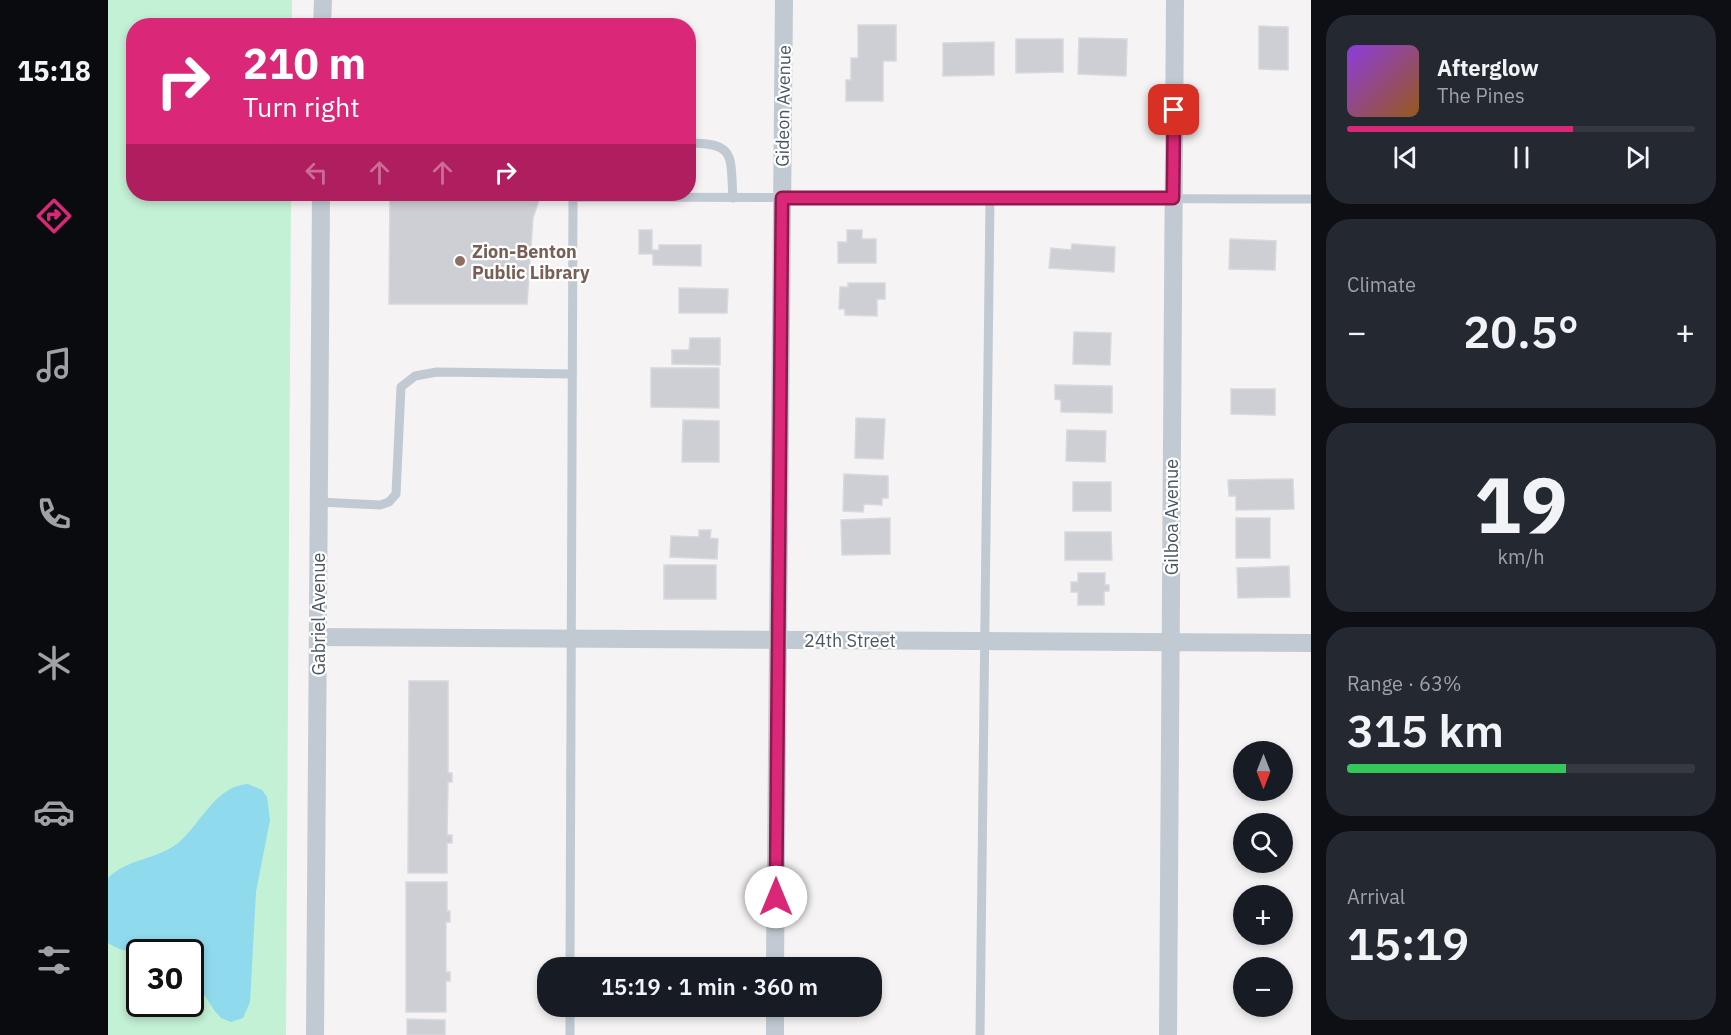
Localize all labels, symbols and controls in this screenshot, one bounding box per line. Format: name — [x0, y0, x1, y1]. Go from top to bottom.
text: 210 m — [243, 36, 366, 91]
icon: right — [144, 42, 222, 120]
street label: Gideon Avenue — [770, 45, 796, 167]
text: 15:18 — [17, 53, 91, 88]
text: Afterglow — [1437, 53, 1539, 82]
text: The Pines — [1437, 82, 1525, 109]
pin — [1148, 84, 1199, 135]
text: Turn right — [243, 89, 360, 124]
icon: arrive — [1157, 93, 1190, 126]
icon: previous — [1389, 141, 1422, 174]
icon: pause — [1505, 141, 1538, 174]
icon: next — [1621, 141, 1654, 174]
icon: left — [300, 156, 333, 189]
icon: ahead — [363, 156, 396, 189]
icon: ahead — [426, 156, 459, 189]
icon: right — [489, 156, 522, 189]
icon: directions — [33, 195, 75, 237]
place label: Zion-Benton Public Library — [472, 240, 590, 284]
marker: Zion-Benton Public Library — [453, 254, 467, 268]
text: Climate — [1347, 271, 1416, 298]
text: 20.5° — [1463, 302, 1579, 360]
text: − — [1347, 310, 1367, 353]
text: + — [1675, 310, 1695, 353]
icon: music — [33, 344, 75, 386]
text: 19 — [1474, 453, 1568, 554]
street label: Gilboa Avenue — [1160, 459, 1183, 575]
icon: phone — [33, 493, 75, 535]
text: km/h — [1497, 543, 1545, 570]
street label: Gabriel Avenue — [307, 552, 330, 675]
street label: 24th Street — [804, 629, 896, 652]
icon: climate — [33, 642, 75, 684]
text: Range · 63% — [1347, 670, 1462, 697]
text: 315 km — [1347, 701, 1504, 759]
north arrow — [1233, 741, 1293, 801]
map controls — [1233, 741, 1293, 1017]
icon: car — [33, 791, 75, 833]
button: search — [1233, 813, 1293, 873]
position arrow — [744, 865, 808, 929]
text: Arrival — [1347, 883, 1405, 910]
button: + — [1233, 885, 1293, 945]
text: 15:19 — [1347, 914, 1469, 972]
icon: filters — [33, 939, 75, 981]
speed limit sign: 30 — [126, 939, 204, 1017]
button: − — [1233, 957, 1293, 1017]
text: 15:19 · 1 min · 360 m — [601, 972, 818, 1001]

